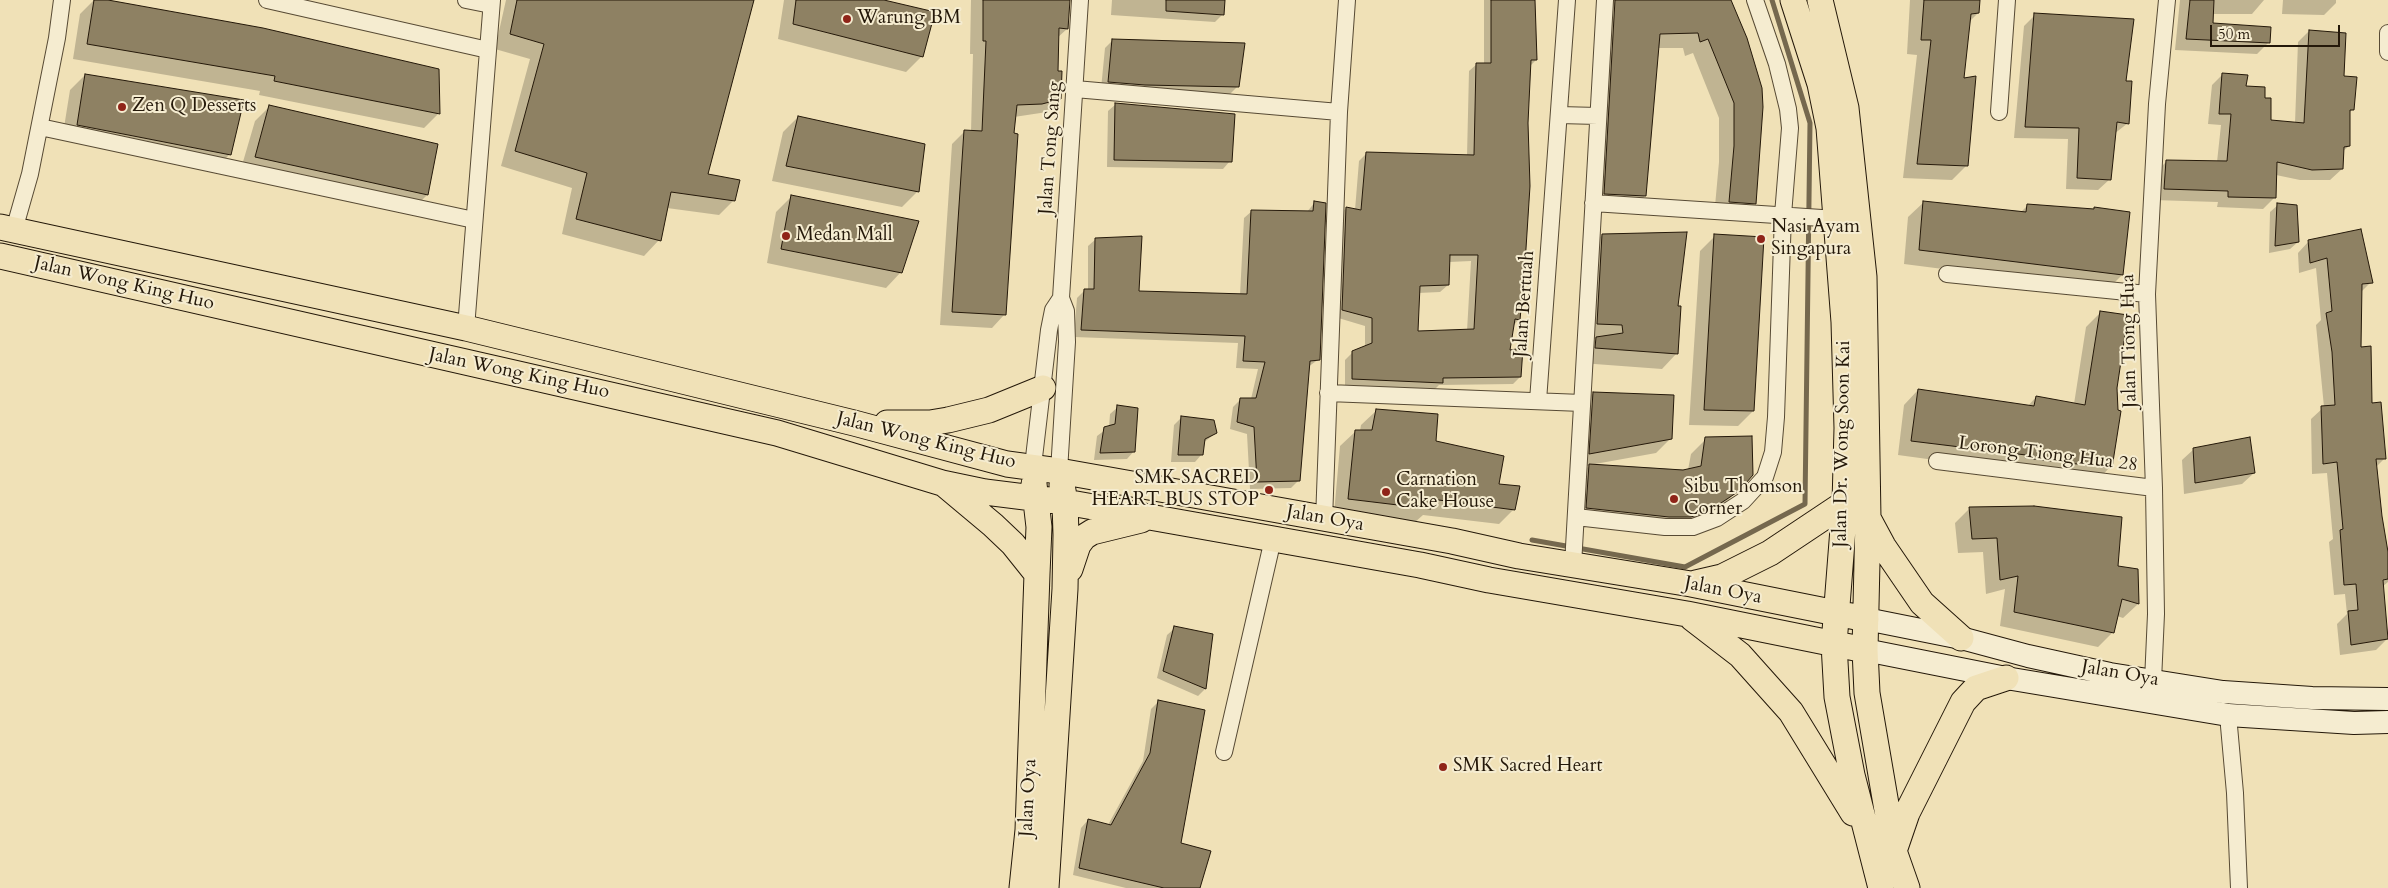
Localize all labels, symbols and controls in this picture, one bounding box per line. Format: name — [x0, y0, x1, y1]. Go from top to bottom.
place label: Warung BM — [857, 8, 961, 30]
marker: Warung BM — [841, 13, 853, 25]
scale bar — [2213, 15, 2343, 47]
text: 50 m — [2218, 24, 2250, 44]
street label: Jalan Tong Sang — [1035, 81, 1067, 215]
place label: Zen Q Desserts — [132, 96, 256, 118]
marker: Zen Q Desserts — [116, 101, 128, 113]
place label: Nasi Ayam Singapura — [1771, 217, 1860, 261]
place label: Medan Mall — [796, 225, 893, 247]
marker: Medan Mall — [780, 230, 792, 242]
marker: Nasi Ayam Singapura — [1755, 233, 1767, 245]
street label: Jalan Bertuah — [1510, 250, 1540, 358]
street label: Jalan Wong King Huo — [32, 252, 216, 316]
street label: Jalan Tiong Hua — [2117, 274, 2143, 408]
street label: Jalan Dr. Wong Soon Kai — [1830, 340, 1856, 548]
street label: Jalan Wong King Huo — [427, 344, 611, 404]
street label: Jalan Wong King Huo — [834, 408, 1018, 474]
street label: Lorong Tiong Hua 28 — [1957, 433, 2139, 477]
place label: SMK SACRED HEART BUS STOP — [1092, 468, 1259, 512]
place label: Carnation Cake House — [1396, 470, 1494, 514]
place label: Sibu Thomson Corner — [1684, 477, 1803, 521]
marker: SMK SACRED HEART BUS STOP — [1263, 484, 1275, 496]
marker: Carnation Cake House — [1380, 486, 1392, 498]
marker: Sibu Thomson Corner — [1668, 493, 1680, 505]
street label: Jalan Oya — [1284, 501, 1366, 537]
street label: Jalan Oya — [1682, 572, 1764, 610]
street label: Jalan Oya — [2079, 656, 2161, 692]
place label: SMK Sacred Heart — [1453, 756, 1602, 778]
street label: Jalan Oya — [1016, 758, 1042, 838]
marker: SMK Sacred Heart — [1437, 761, 1449, 773]

